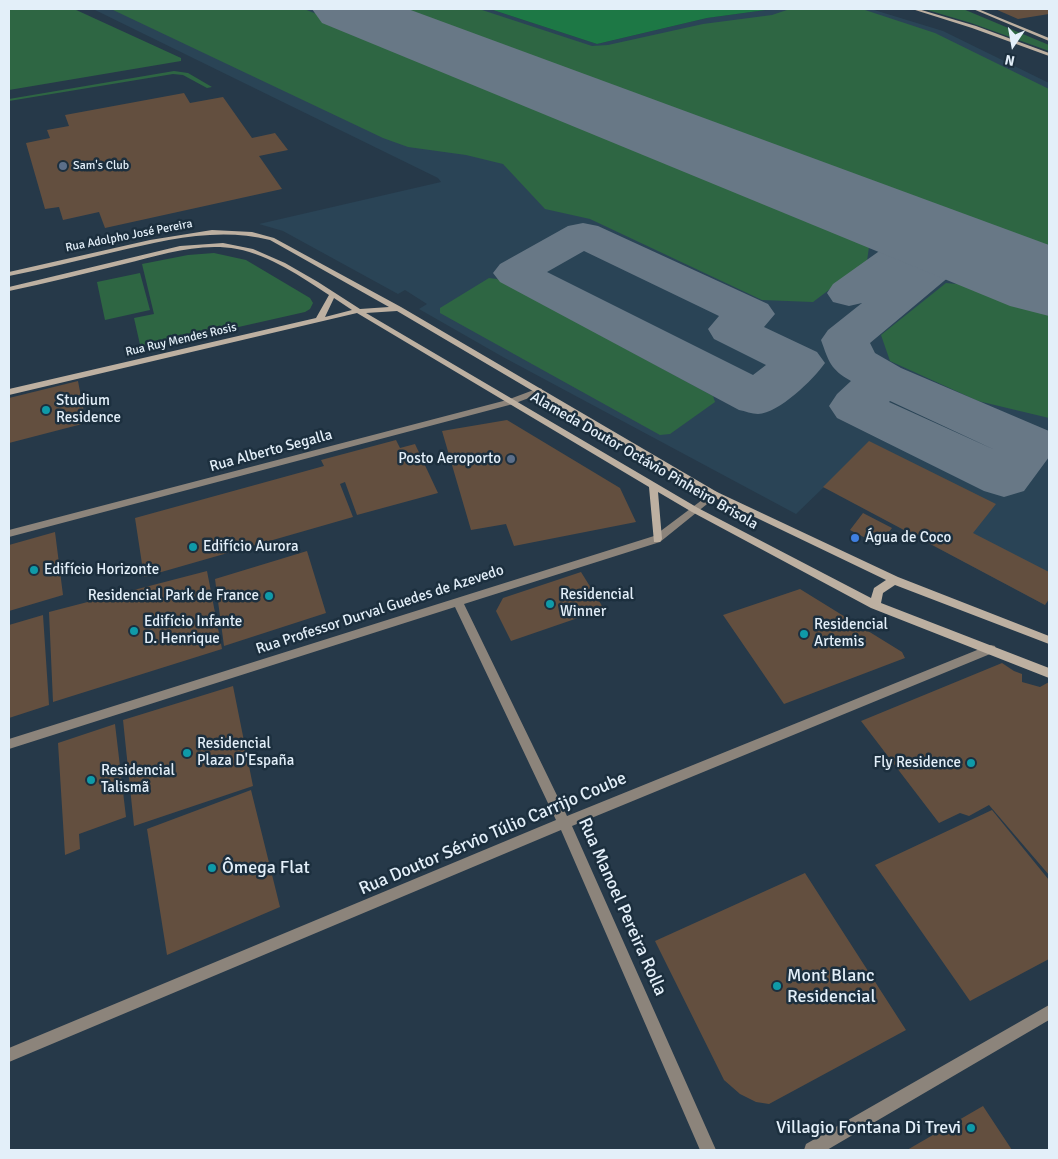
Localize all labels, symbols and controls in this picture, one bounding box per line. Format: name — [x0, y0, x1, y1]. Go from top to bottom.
north arrow — [988, 20, 1038, 70]
text: N — [1003, 51, 1016, 69]
place label: Sam's Club — [73, 159, 129, 173]
marker: Sam's Club — [57, 160, 69, 172]
street label: Rua Adolpho José Pereira — [64, 217, 194, 255]
street label: Rua Ruy Mendes Rosis — [124, 320, 238, 360]
street label: Alameda Doutor Octávio Pinheiro Brisola — [527, 388, 761, 534]
place label: Studium Residence — [56, 392, 121, 427]
marker: Studium Residence — [40, 404, 52, 416]
street label: Rua Alberto Segalla — [208, 426, 334, 476]
place label: Posto Aeroporto — [398, 450, 501, 468]
marker: Posto Aeroporto — [505, 453, 517, 465]
place label: Água de Coco — [865, 529, 951, 547]
marker: Água de Coco — [849, 532, 861, 544]
place label: Edifício Aurora — [203, 538, 299, 556]
marker: Edifício Aurora — [187, 541, 199, 553]
place label: Edifício Horizonte — [44, 561, 159, 579]
street label: Rua Professor Durval Guedes de Azevedo — [254, 561, 506, 659]
marker: Edifício Horizonte — [28, 564, 40, 576]
place label: Residencial Winner — [560, 586, 634, 621]
place label: Residencial Park de France — [88, 587, 259, 605]
marker: Residencial Park de France — [263, 590, 275, 602]
marker: Residencial Winner — [544, 598, 556, 610]
place label: Edifício Infante D. Henrique — [144, 613, 242, 648]
place label: Residencial Artemis — [814, 616, 888, 651]
marker: Edifício Infante D. Henrique — [128, 625, 140, 637]
marker: Residencial Artemis — [798, 628, 810, 640]
place label: Residencial Plaza D'España — [197, 735, 294, 770]
marker: Residencial Plaza D'España — [181, 747, 193, 759]
place label: Fly Residence — [874, 754, 961, 772]
marker: Fly Residence — [965, 757, 977, 769]
place label: Residencial Talismã — [101, 762, 175, 797]
street label: Rua Doutor Sérvio Túlio Carrijo Coube — [356, 768, 630, 900]
marker: Residencial Talismã — [85, 774, 97, 786]
street label: Rua Manoel Pereira Rolla — [573, 815, 671, 999]
place label: Ômega Flat — [222, 857, 310, 879]
marker: Ômega Flat — [206, 862, 218, 874]
place label: Mont Blanc Residencial — [787, 965, 876, 1008]
marker: Mont Blanc Residencial — [771, 980, 783, 992]
place label: Villagio Fontana Di Trevi — [776, 1117, 961, 1139]
marker: Villagio Fontana Di Trevi — [965, 1122, 977, 1134]

